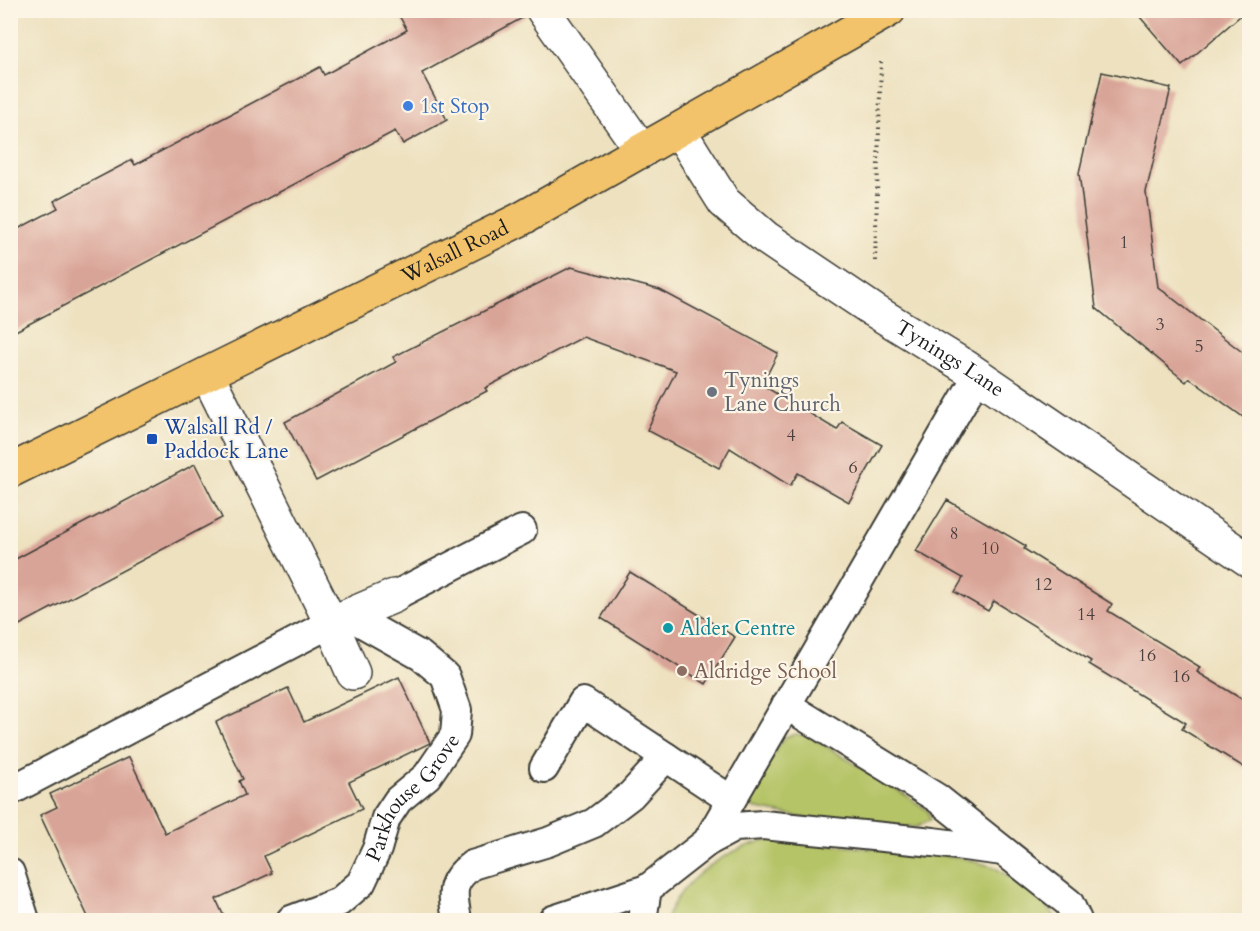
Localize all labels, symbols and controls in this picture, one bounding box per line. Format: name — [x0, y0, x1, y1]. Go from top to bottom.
place label: 1st Stop — [420, 92, 490, 121]
marker: 1st Stop — [401, 99, 415, 113]
street label: Walsall Road — [395, 213, 513, 291]
house number: 1 — [1119, 230, 1129, 255]
house number: 3 — [1155, 312, 1165, 337]
street label: Tynings Lane — [890, 313, 1010, 404]
house number: 5 — [1194, 334, 1204, 359]
place label: Tynings Lane Church — [724, 366, 841, 419]
marker: Tynings Lane Church — [705, 385, 719, 399]
place label: Walsall Rd / Paddock Lane — [163, 413, 289, 466]
house number: 4 — [786, 423, 796, 448]
marker: Walsall Rd / Paddock Lane — [145, 432, 159, 446]
house number: 6 — [848, 455, 858, 480]
house number: 8 — [949, 521, 959, 546]
house number: 10 — [981, 536, 999, 561]
house number: 12 — [1034, 572, 1052, 597]
house number: 14 — [1077, 602, 1095, 627]
place label: Alder Centre — [680, 614, 796, 643]
marker: Alder Centre — [661, 621, 675, 635]
house number: 16 — [1138, 643, 1156, 668]
place label: Aldridge School — [694, 657, 837, 686]
marker: Aldridge School — [675, 664, 689, 678]
house number: 16 — [1172, 664, 1190, 689]
street label: Parkhouse Grove — [359, 727, 467, 866]

